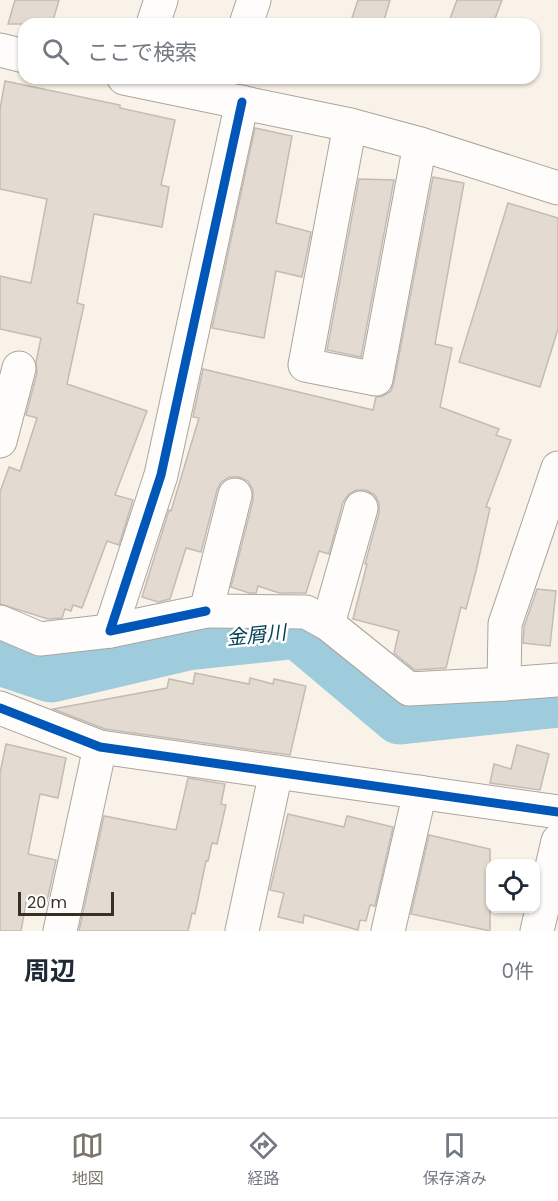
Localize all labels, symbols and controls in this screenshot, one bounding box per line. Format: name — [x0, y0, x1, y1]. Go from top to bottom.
search box — [18, 18, 540, 84]
icon: search — [39, 35, 72, 68]
text: ここで検索 — [87, 37, 197, 68]
water label: 金屑川 — [225, 618, 289, 652]
map controls — [486, 859, 540, 913]
button: locate — [486, 859, 540, 913]
scale bar — [18, 889, 114, 916]
text: 20 m — [27, 891, 67, 914]
text: 周辺 — [24, 953, 76, 989]
text: 0件 — [501, 957, 534, 985]
tab: 地図 — [71, 1129, 104, 1191]
tab: 経路 — [247, 1129, 280, 1191]
tab: 保存済み — [423, 1129, 487, 1191]

